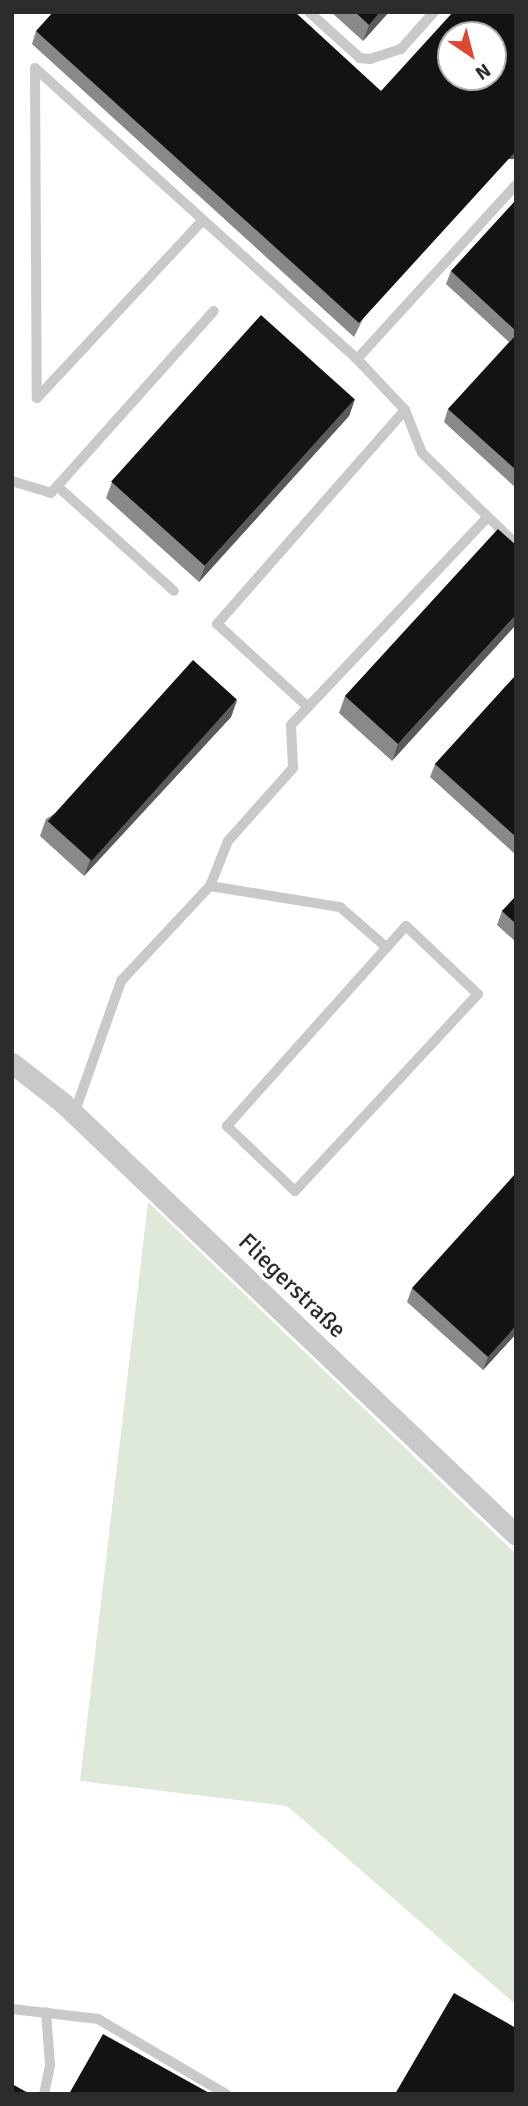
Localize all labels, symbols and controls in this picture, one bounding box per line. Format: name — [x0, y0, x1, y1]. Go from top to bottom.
north arrow — [437, 21, 507, 91]
text: N — [471, 58, 495, 85]
street label: Fliegerstraße — [232, 1228, 352, 1344]

